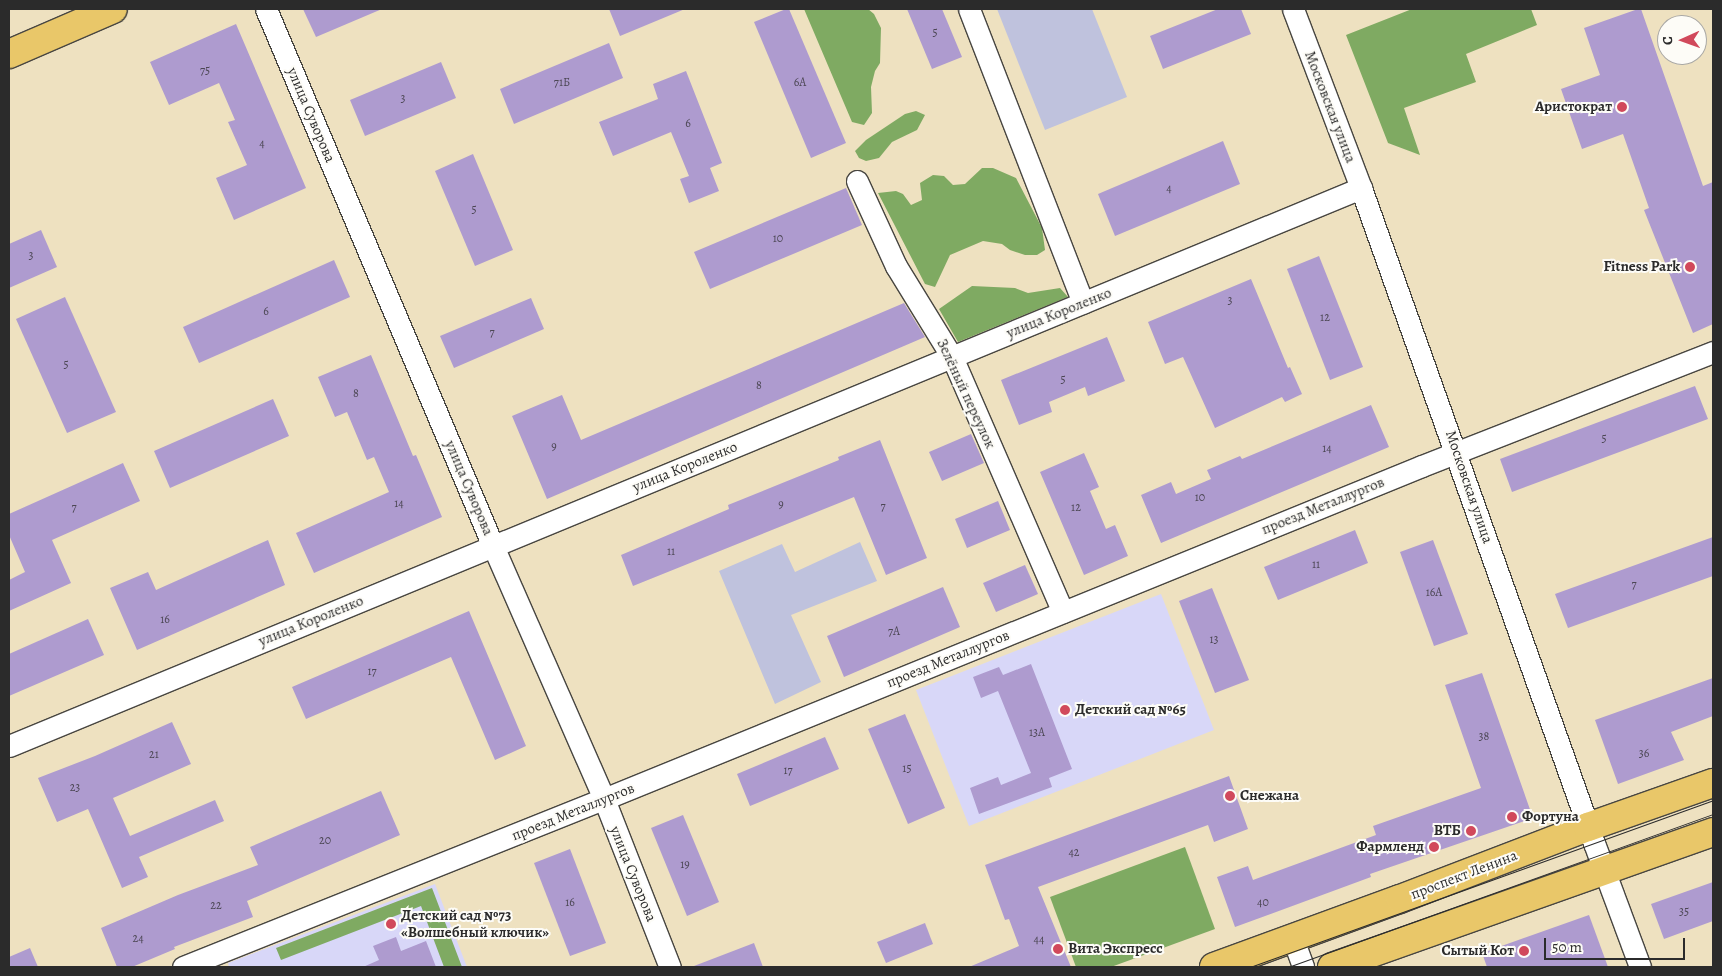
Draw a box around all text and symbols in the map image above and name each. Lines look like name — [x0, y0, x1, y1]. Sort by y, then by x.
north arrow — [1657, 15, 1707, 65]
house number: 5 — [932, 26, 938, 40]
text: С — [1658, 36, 1677, 45]
street label: Московская улица — [1300, 49, 1360, 165]
house number: 75 — [200, 64, 210, 78]
street label: улица Суворова — [283, 65, 339, 165]
house number: 71Б — [554, 76, 570, 90]
house number: 6А — [794, 76, 806, 90]
house number: 3 — [401, 92, 405, 106]
place label: Аристократ — [1535, 98, 1612, 116]
marker: Аристократ — [1616, 101, 1628, 113]
house number: 6 — [685, 117, 691, 131]
house number: 4 — [259, 137, 265, 151]
house number: 4 — [1166, 182, 1172, 196]
house number: 5 — [471, 203, 477, 217]
house number: 10 — [773, 232, 783, 246]
house number: 3 — [29, 249, 33, 263]
place label: Fitness Park — [1603, 258, 1680, 276]
marker: Fitness Park — [1684, 261, 1696, 273]
street label: улица Короленко — [1004, 284, 1114, 342]
house number: 3 — [1228, 294, 1232, 308]
house number: 6 — [263, 305, 269, 319]
house number: 12 — [1320, 311, 1330, 325]
house number: 7 — [489, 326, 495, 340]
street label: Зелёный переулок — [933, 336, 999, 452]
house number: 5 — [63, 358, 69, 372]
house number: 5 — [1060, 373, 1066, 387]
house number: 8 — [756, 379, 762, 393]
house number: 8 — [353, 387, 359, 401]
street label: Московская улица — [1441, 428, 1497, 546]
house number: 5 — [1601, 432, 1607, 446]
street label: улица Суворова — [441, 438, 497, 538]
street label: улица Короленко — [630, 438, 740, 496]
house number: 9 — [551, 440, 557, 454]
house number: 14 — [1322, 442, 1332, 456]
street label: проезд Металлургов — [1259, 473, 1387, 539]
house number: 10 — [1195, 491, 1205, 505]
house number: 14 — [394, 497, 404, 511]
house number: 9 — [778, 498, 784, 512]
house number: 7 — [880, 500, 886, 514]
house number: 7 — [71, 501, 77, 515]
house number: 12 — [1071, 501, 1081, 515]
house number: 11 — [667, 545, 675, 559]
house number: 11 — [1312, 558, 1320, 572]
house number: 7 — [1631, 578, 1637, 592]
house number: 16А — [1426, 586, 1442, 600]
street label: улица Короленко — [256, 592, 366, 650]
house number: 16 — [160, 613, 170, 627]
house number: 7А — [888, 625, 900, 639]
street label: проезд Металлургов — [884, 626, 1012, 692]
house number: 13 — [1209, 633, 1219, 647]
house number: 17 — [367, 665, 377, 679]
place label: Детский сад №65 — [1075, 701, 1186, 719]
marker: Детский сад №65 — [1059, 704, 1071, 716]
house number: 13А — [1029, 726, 1045, 740]
house number: 38 — [1479, 730, 1489, 744]
house number: 36 — [1639, 747, 1649, 761]
house number: 21 — [149, 748, 159, 762]
house number: 15 — [902, 762, 912, 776]
house number: 17 — [783, 764, 793, 778]
street label: проезд Металлургов — [509, 779, 637, 845]
house number: 23 — [70, 781, 80, 795]
place label: Снежана — [1240, 787, 1299, 805]
marker: Снежана — [1224, 790, 1236, 802]
place label: Фортуна — [1522, 808, 1579, 826]
marker: Фортуна — [1506, 811, 1518, 823]
place label: ВТБ — [1434, 822, 1461, 840]
street label: улица Суворова — [606, 824, 660, 924]
marker: ВТБ — [1465, 825, 1477, 837]
house number: 20 — [319, 834, 331, 848]
place label: Фармленд — [1356, 838, 1424, 856]
marker: Фармленд — [1428, 841, 1440, 853]
house number: 42 — [1068, 846, 1080, 860]
street label: проспект Ленина — [1408, 846, 1520, 904]
house number: 19 — [680, 858, 690, 872]
house number: 16 — [565, 896, 575, 910]
house number: 40 — [1257, 896, 1269, 910]
house number: 22 — [210, 899, 222, 913]
house number: 35 — [1679, 905, 1689, 919]
place label: Детский сад №73 «Волшебный ключик» — [401, 906, 549, 941]
marker: Детский сад №73 «Волшебный ключик» — [385, 918, 397, 930]
scale bar — [1547, 928, 1688, 960]
house number: 24 — [132, 932, 144, 946]
house number: 44 — [1034, 933, 1044, 947]
text: 50 m — [1552, 937, 1582, 957]
place label: Вита Экспресс — [1068, 940, 1163, 958]
place label: Сытый Кот — [1442, 942, 1514, 960]
marker: Вита Экспресс — [1052, 943, 1064, 955]
marker: Сытый Кот — [1518, 945, 1530, 957]

